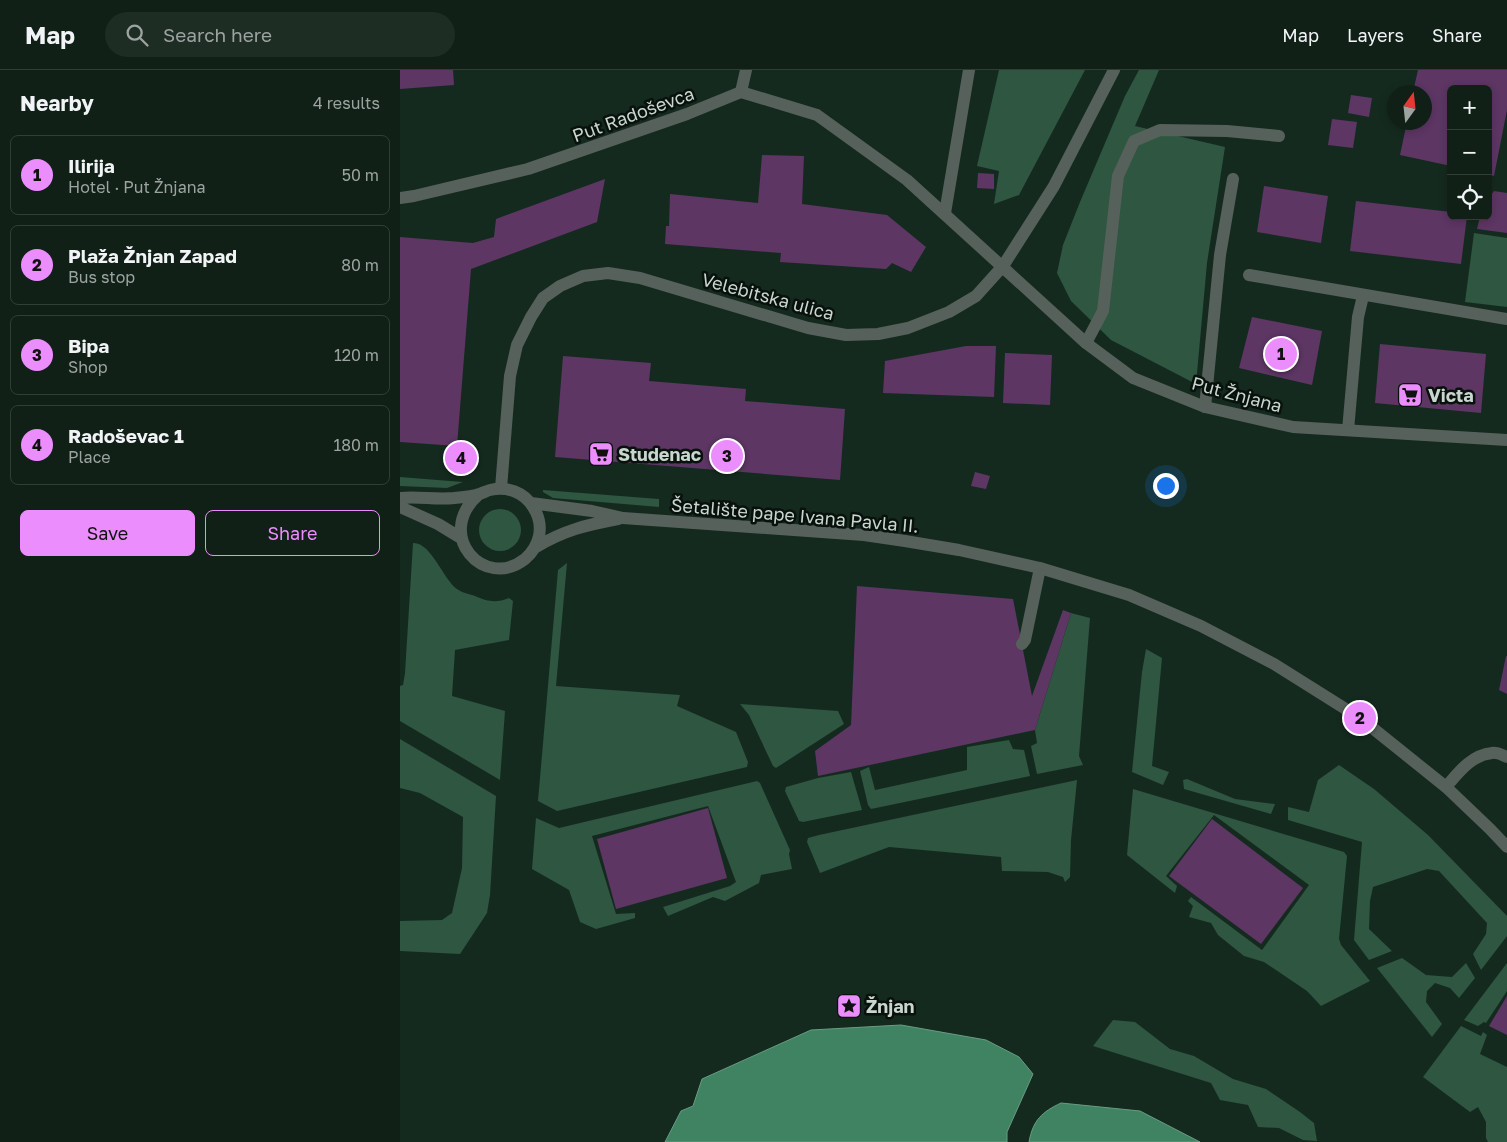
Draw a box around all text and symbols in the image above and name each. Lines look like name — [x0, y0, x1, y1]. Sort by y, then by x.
search box — [105, 12, 455, 57]
text: Map — [25, 20, 75, 49]
icon: search — [123, 21, 151, 49]
text: Search here — [163, 23, 272, 46]
text: Map — [1282, 24, 1319, 46]
text: Layers — [1347, 24, 1404, 46]
text: Share — [1432, 24, 1482, 46]
street label: Put Radoševca — [569, 82, 697, 146]
north arrow — [1387, 85, 1432, 130]
map controls — [1447, 85, 1492, 220]
button: + — [1447, 85, 1492, 130]
text: Nearby — [20, 90, 94, 116]
text: 4 results — [313, 93, 380, 113]
button: − — [1447, 130, 1492, 175]
text: Ilirija — [68, 154, 115, 177]
text: 1 — [33, 165, 41, 185]
text: 50 m — [342, 165, 379, 185]
button: locate — [1447, 175, 1492, 220]
text: Hotel · Put Žnjana — [68, 177, 206, 197]
text: Plaža Žnjan Zapad — [68, 244, 237, 267]
text: 2 — [32, 255, 42, 275]
text: 80 m — [341, 255, 379, 275]
text: Bus stop — [68, 267, 135, 287]
street label: Velebitska ulica — [699, 268, 837, 324]
text: Bipa — [68, 334, 109, 357]
pin: 1 — [1265, 335, 1297, 373]
text: 3 — [32, 345, 42, 365]
text: 120 m — [334, 345, 379, 365]
text: Shop — [68, 357, 108, 377]
street label: Put Žnjana — [1189, 371, 1285, 417]
supermarket icon: Victa — [1397, 382, 1423, 408]
place label: Victa — [1428, 384, 1474, 406]
text: Radoševac 1 — [68, 424, 184, 447]
text: 4 — [32, 435, 42, 455]
text: 180 m — [333, 435, 379, 455]
pin: 3 — [711, 437, 743, 475]
pin: 4 — [445, 439, 477, 477]
supermarket icon: Studenac — [588, 441, 614, 467]
place label: Studenac — [618, 443, 701, 465]
text: Place — [68, 447, 111, 467]
your location — [1153, 473, 1179, 499]
street label: Šetalište pape Ivana Pavla II. — [670, 493, 920, 537]
button: Save — [20, 510, 195, 556]
button: Share — [205, 510, 380, 556]
pin: 2 — [1344, 699, 1376, 737]
place icon: Žnjan — [836, 993, 862, 1019]
place label: Žnjan — [866, 995, 915, 1017]

